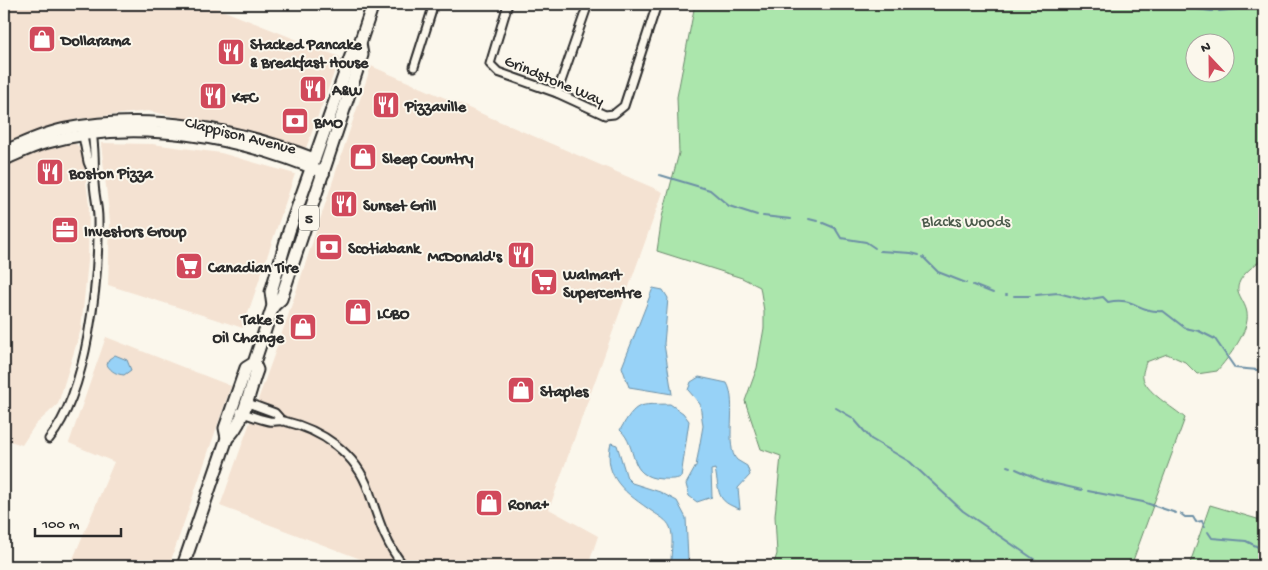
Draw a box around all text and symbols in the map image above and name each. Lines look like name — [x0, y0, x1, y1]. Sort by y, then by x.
shop icon: Dollarama — [27, 24, 57, 54]
north arrow — [1186, 32, 1236, 82]
place label: Dollarama — [59, 33, 132, 52]
restaurant icon: Stacked Pancake & Breakfast House — [216, 37, 246, 67]
place label: Stacked Pancake & Breakfast House — [250, 37, 369, 74]
text: N — [1199, 39, 1213, 58]
street label: Grindstone Way — [501, 53, 607, 112]
restaurant icon: A&W — [298, 74, 328, 104]
restaurant icon: KFC — [198, 81, 228, 111]
place label: A&W — [331, 83, 363, 102]
place label: KFC — [231, 90, 259, 109]
restaurant icon: Pizzaville — [371, 90, 401, 120]
place label: Pizzaville — [404, 99, 467, 118]
bank icon: BMO — [280, 106, 310, 136]
street label: Clappison Avenue — [183, 114, 298, 161]
place label: BMO — [313, 115, 343, 134]
shop icon: Sleep Country — [348, 142, 378, 172]
place label: Sleep Country — [382, 151, 473, 170]
restaurant icon: Boston Pizza — [35, 157, 65, 187]
place label: Boston Pizza — [68, 166, 154, 185]
restaurant icon: Sunset Grill — [329, 189, 359, 219]
place label: Sunset Grill — [363, 198, 437, 217]
road number: 5 — [299, 206, 319, 230]
park label: Blacks Woods — [921, 214, 1011, 233]
office icon: Investors Group — [50, 215, 80, 245]
place label: Investors Group — [84, 224, 186, 243]
bank icon: Scotiabank — [314, 232, 344, 262]
restaurant icon: McDonald's — [506, 240, 536, 270]
place label: Scotiabank — [348, 241, 422, 260]
place label: McDonald's — [427, 249, 503, 268]
supermarket icon: Canadian Tire — [174, 251, 204, 281]
place label: Canadian Tire — [207, 260, 299, 279]
supermarket icon: Walmart Supercentre — [529, 267, 559, 297]
place label: Walmart Supercentre — [562, 267, 642, 304]
shop icon: LCBO — [343, 297, 373, 327]
place label: LCBO — [377, 306, 410, 325]
place label: Take 5 Oil Change — [212, 312, 285, 349]
shop icon: Take 5 Oil Change — [288, 312, 318, 342]
shop icon: Staples — [506, 375, 536, 405]
place label: Staples — [540, 384, 589, 403]
shop icon: Rona+ — [474, 488, 504, 518]
place label: Rona+ — [507, 497, 549, 516]
scale bar — [35, 505, 121, 537]
text: 100 m — [41, 516, 80, 534]

